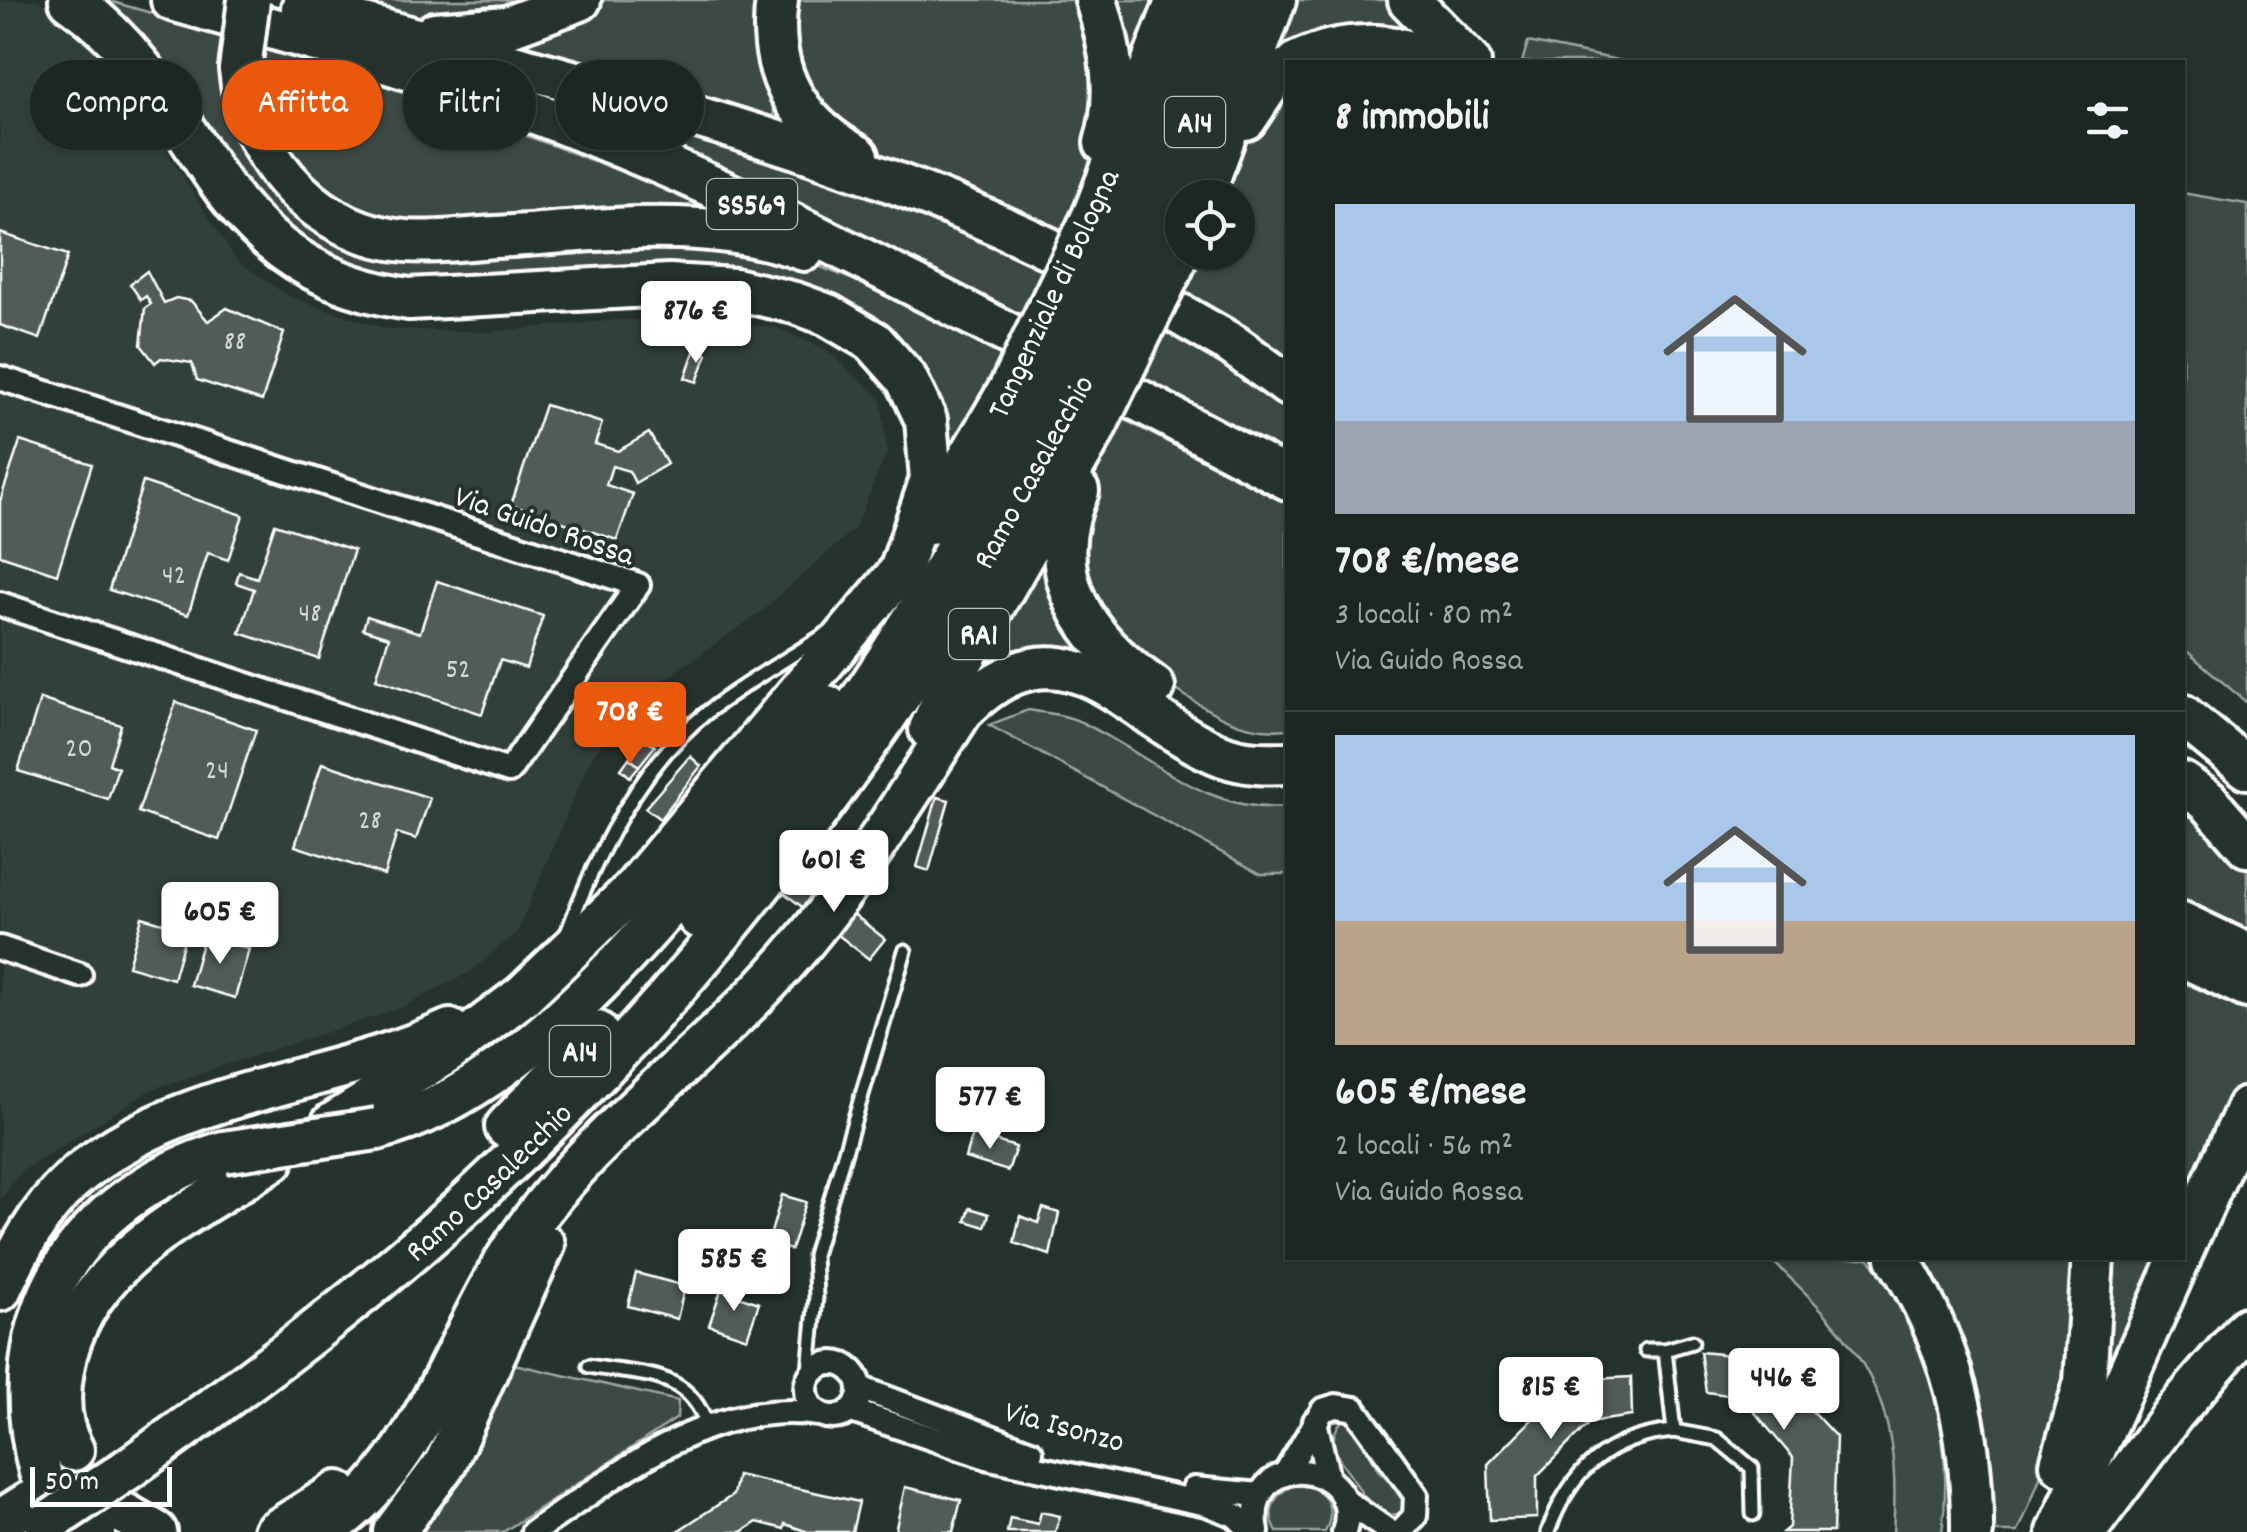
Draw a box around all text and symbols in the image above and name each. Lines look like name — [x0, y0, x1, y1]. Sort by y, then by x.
chip: Compra — [30, 60, 202, 150]
chip: Affitta — [222, 60, 383, 150]
chip: Filtri — [403, 60, 536, 150]
chip: Nuovo — [556, 60, 704, 150]
text: 8 immobili — [1335, 90, 1489, 150]
icon: filters — [2080, 93, 2135, 148]
road number: A14 — [1165, 97, 1225, 147]
street label: Tangenziale di Bologna — [978, 162, 1135, 428]
road number: SS569 — [707, 179, 797, 229]
map controls — [1165, 180, 1255, 270]
button: locate — [1165, 180, 1255, 270]
icon: home — [1645, 269, 1825, 449]
pin: 876 € — [626, 281, 766, 366]
text: 876 € — [663, 290, 729, 336]
house number: 88 — [224, 324, 246, 364]
street label: Ramo Casalecchio — [964, 368, 1109, 579]
street label: Via Guido Rossa — [447, 476, 641, 581]
text: 708 €/mese — [1335, 534, 1519, 594]
house number: 42 — [162, 558, 186, 598]
text: 3 locali · 80 m² — [1335, 594, 1513, 640]
house number: 48 — [299, 596, 321, 636]
road number: RA1 — [949, 609, 1009, 659]
text: Via Guido Rossa — [1335, 640, 1523, 686]
house number: 52 — [445, 652, 471, 692]
pin: 708 € — [560, 682, 700, 767]
text: 708 € — [596, 691, 664, 737]
house number: 20 — [65, 731, 93, 771]
house number: 24 — [205, 753, 229, 793]
icon: home — [1645, 800, 1825, 980]
house number: 28 — [358, 803, 382, 843]
pin: 601 € — [764, 830, 904, 915]
text: 601 € — [801, 839, 867, 885]
pin: 605 € — [150, 882, 290, 967]
text: 605 € — [183, 891, 257, 937]
road number: A14 — [550, 1026, 610, 1076]
text: 605 €/mese — [1335, 1065, 1526, 1125]
pin: 577 € — [920, 1067, 1060, 1152]
text: 577 € — [958, 1076, 1022, 1122]
street label: Ramo Casalecchio — [397, 1094, 586, 1276]
text: 2 locali · 56 m² — [1335, 1125, 1513, 1171]
text: Via Guido Rossa — [1335, 1171, 1523, 1217]
pin: 585 € — [664, 1229, 804, 1314]
text: 585 € — [700, 1238, 768, 1284]
pin: 446 € — [1714, 1348, 1854, 1433]
pin: 815 € — [1481, 1357, 1621, 1442]
text: 446 € — [1750, 1357, 1818, 1403]
text: 815 € — [1521, 1366, 1581, 1412]
street label: Via Isonzo — [999, 1392, 1129, 1468]
scale bar — [30, 1462, 172, 1506]
text: 50 m — [45, 1464, 99, 1504]

